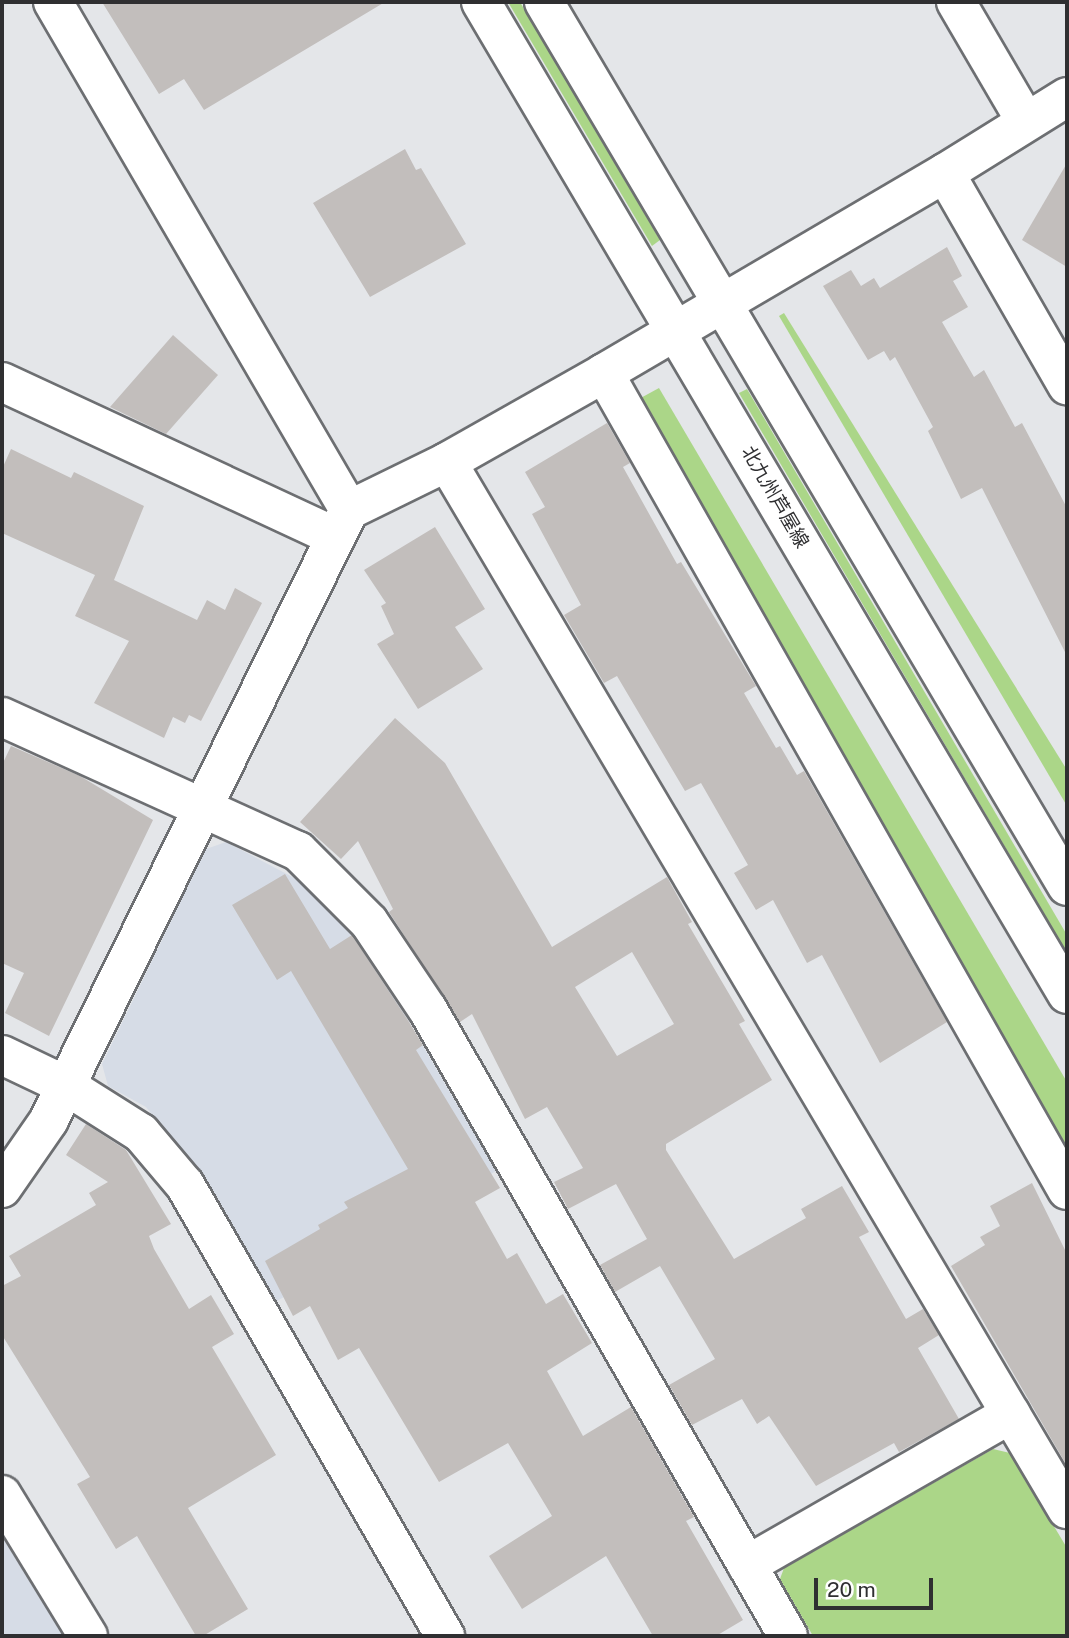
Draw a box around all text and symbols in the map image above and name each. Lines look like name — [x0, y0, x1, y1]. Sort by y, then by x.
street label: 北九州芦屋線 — [737, 442, 813, 552]
scale bar — [817, 1564, 936, 1608]
text: 20 m — [827, 1577, 876, 1602]

